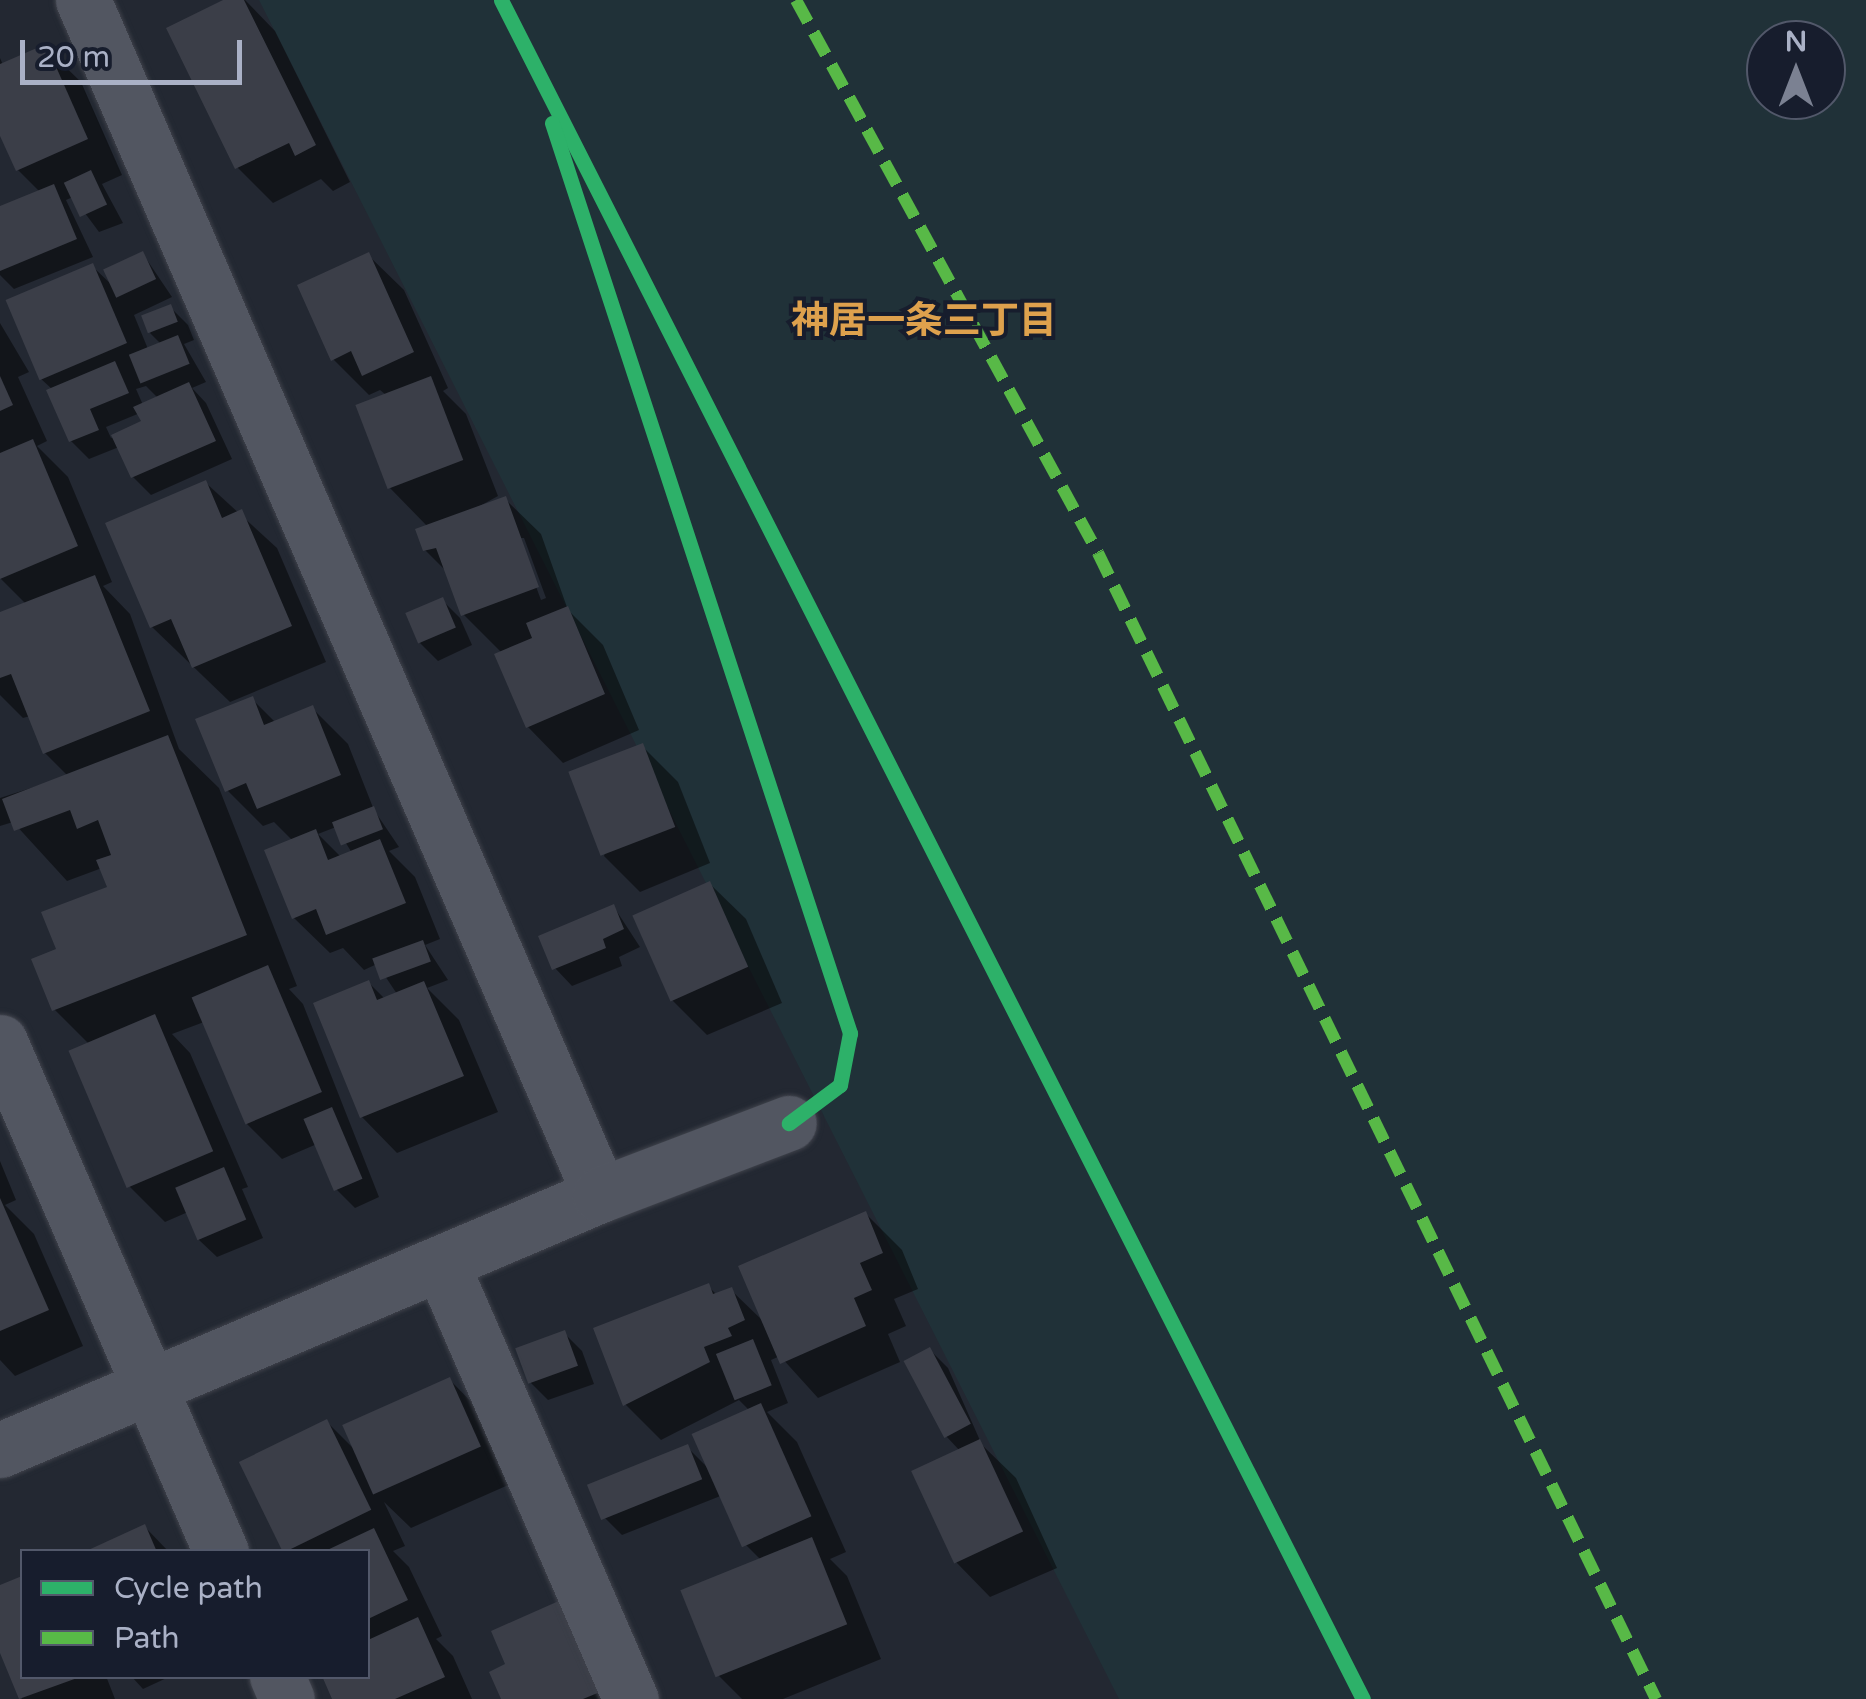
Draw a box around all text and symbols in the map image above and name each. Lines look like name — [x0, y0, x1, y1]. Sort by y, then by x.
scale bar — [25, 20, 248, 82]
north arrow — [1746, 20, 1846, 120]
text: N — [1785, 25, 1807, 59]
text: 20 m — [37, 39, 110, 76]
district label: 神居一条三丁目 — [791, 299, 1057, 345]
legend — [20, 1549, 370, 1679]
text: Cycle path — [114, 1570, 263, 1607]
text: Path — [114, 1620, 180, 1657]

